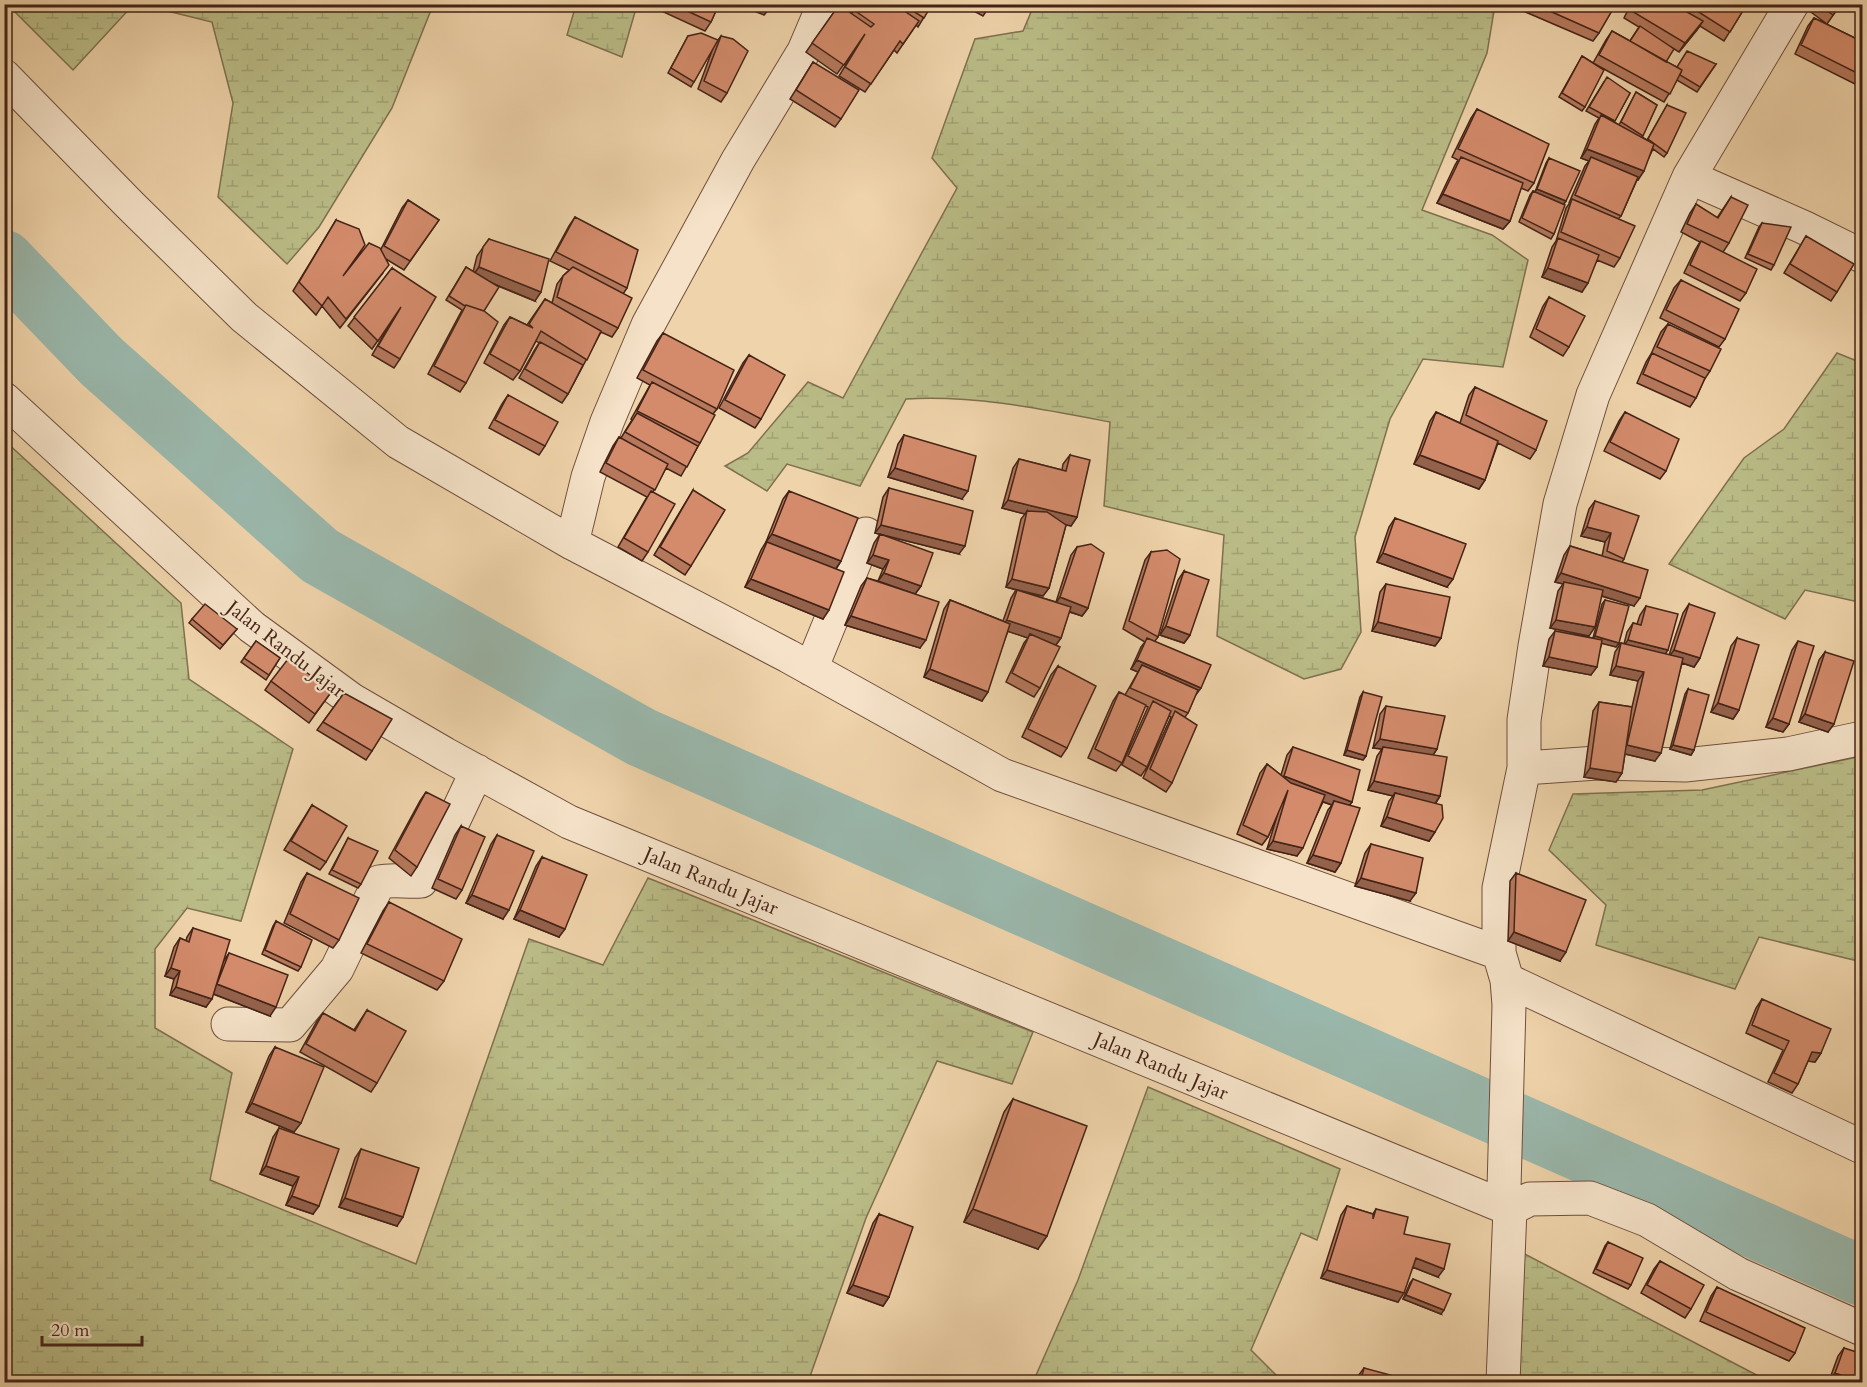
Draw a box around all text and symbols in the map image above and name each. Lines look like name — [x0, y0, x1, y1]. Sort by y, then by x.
street label: Jalan Randu Jajar — [219, 592, 351, 704]
street label: Jalan Randu Jajar — [637, 839, 783, 922]
street label: Jalan Randu Jajar — [1087, 1024, 1233, 1107]
scale bar — [42, 1309, 142, 1347]
text: 20 m — [51, 1318, 90, 1343]

